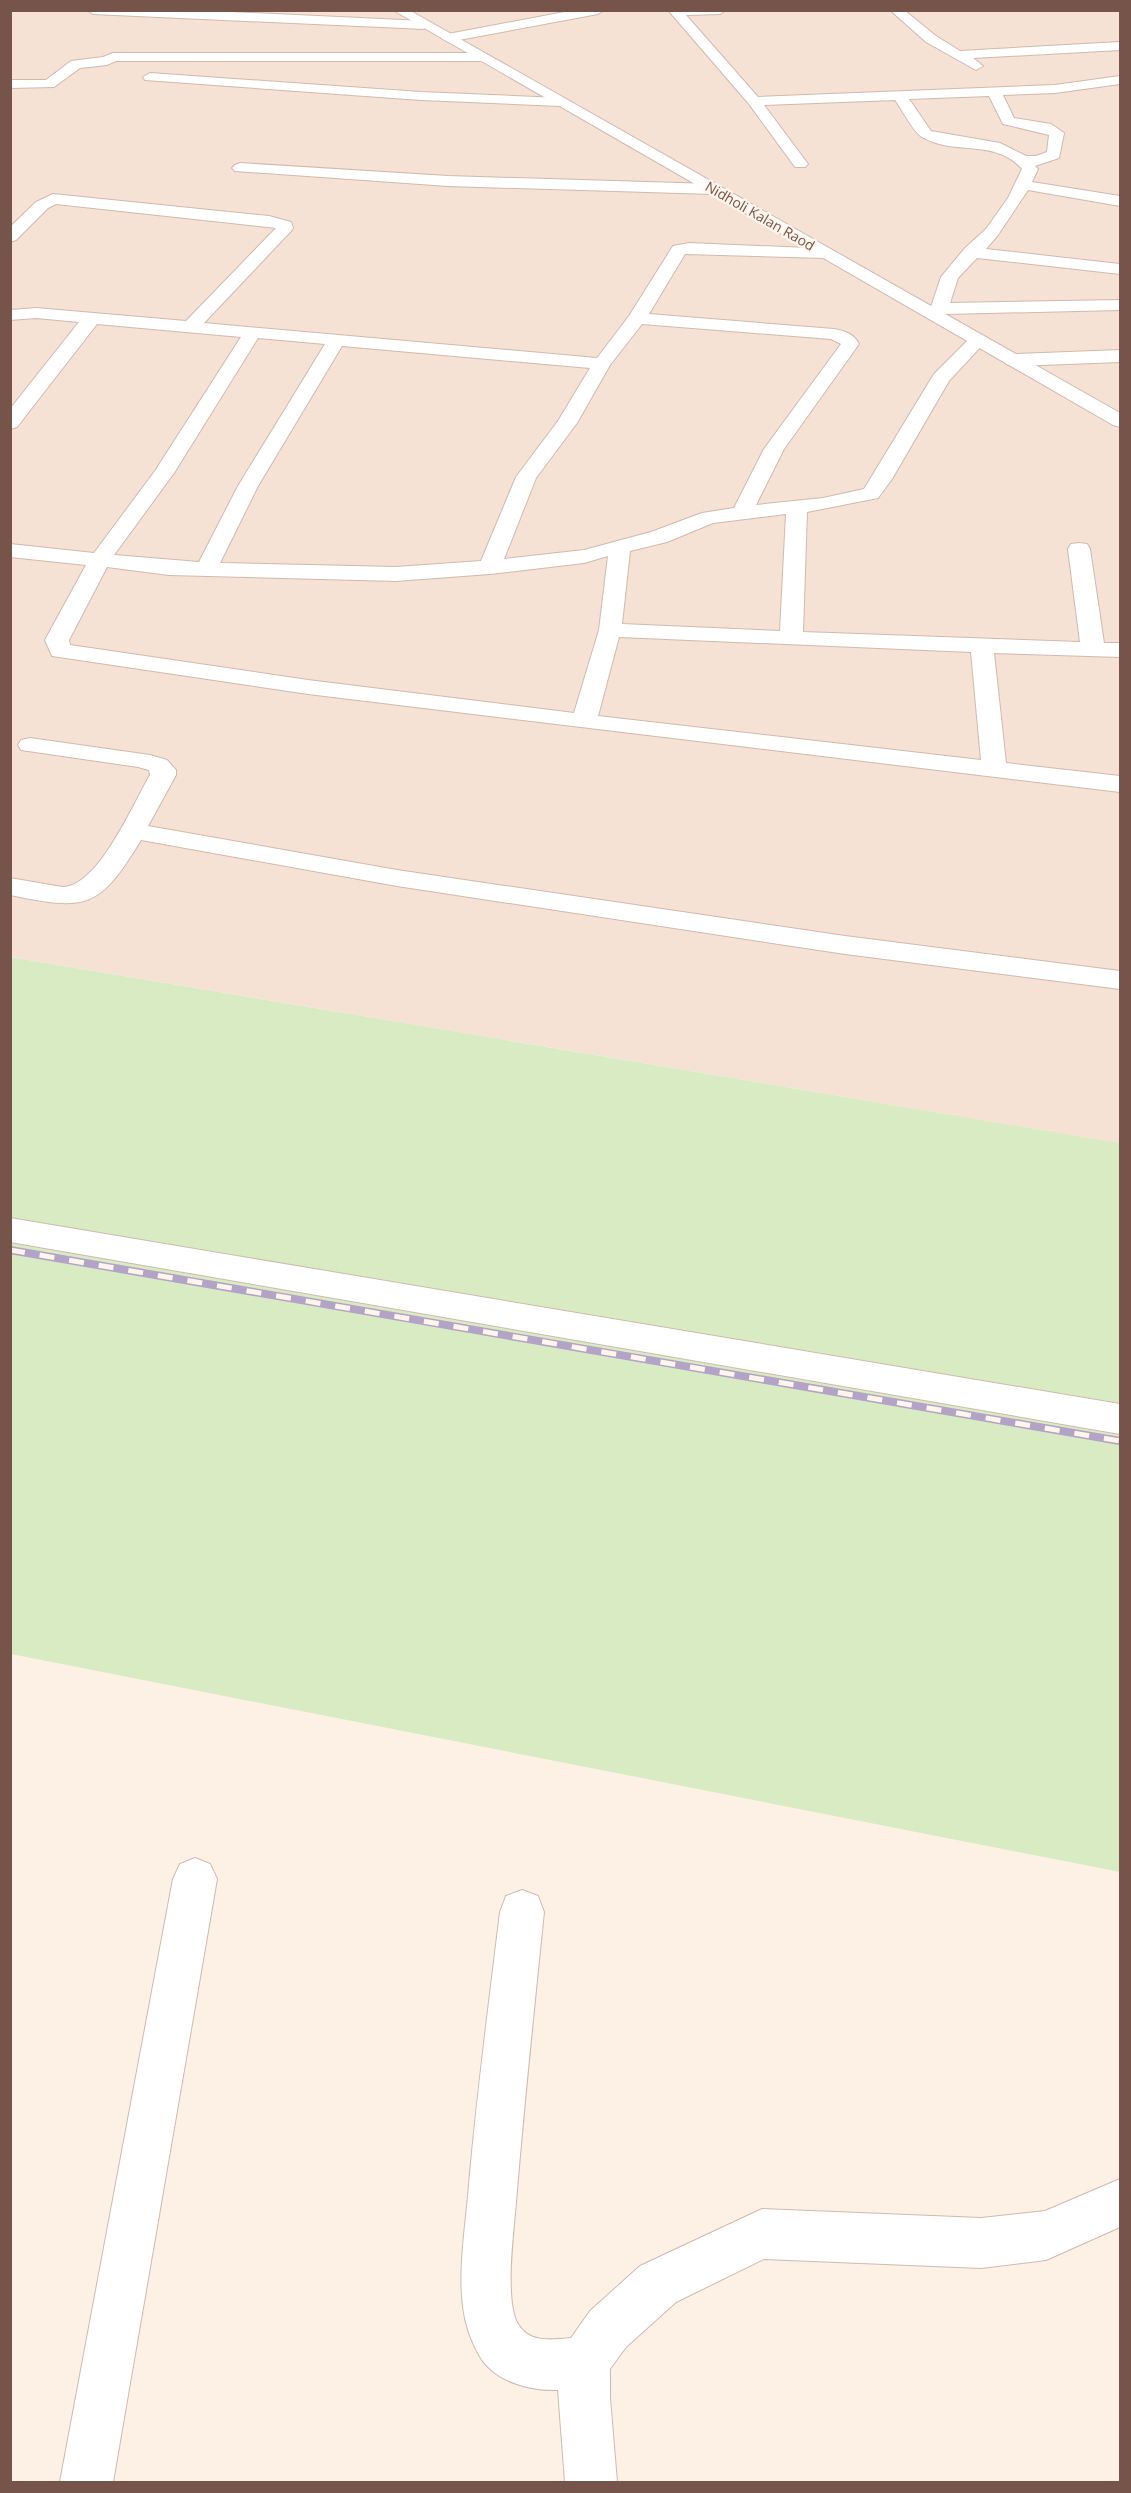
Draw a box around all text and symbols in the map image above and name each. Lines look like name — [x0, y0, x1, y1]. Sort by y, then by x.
street label: Nidholi Kalan Raod — [702, 176, 819, 255]

